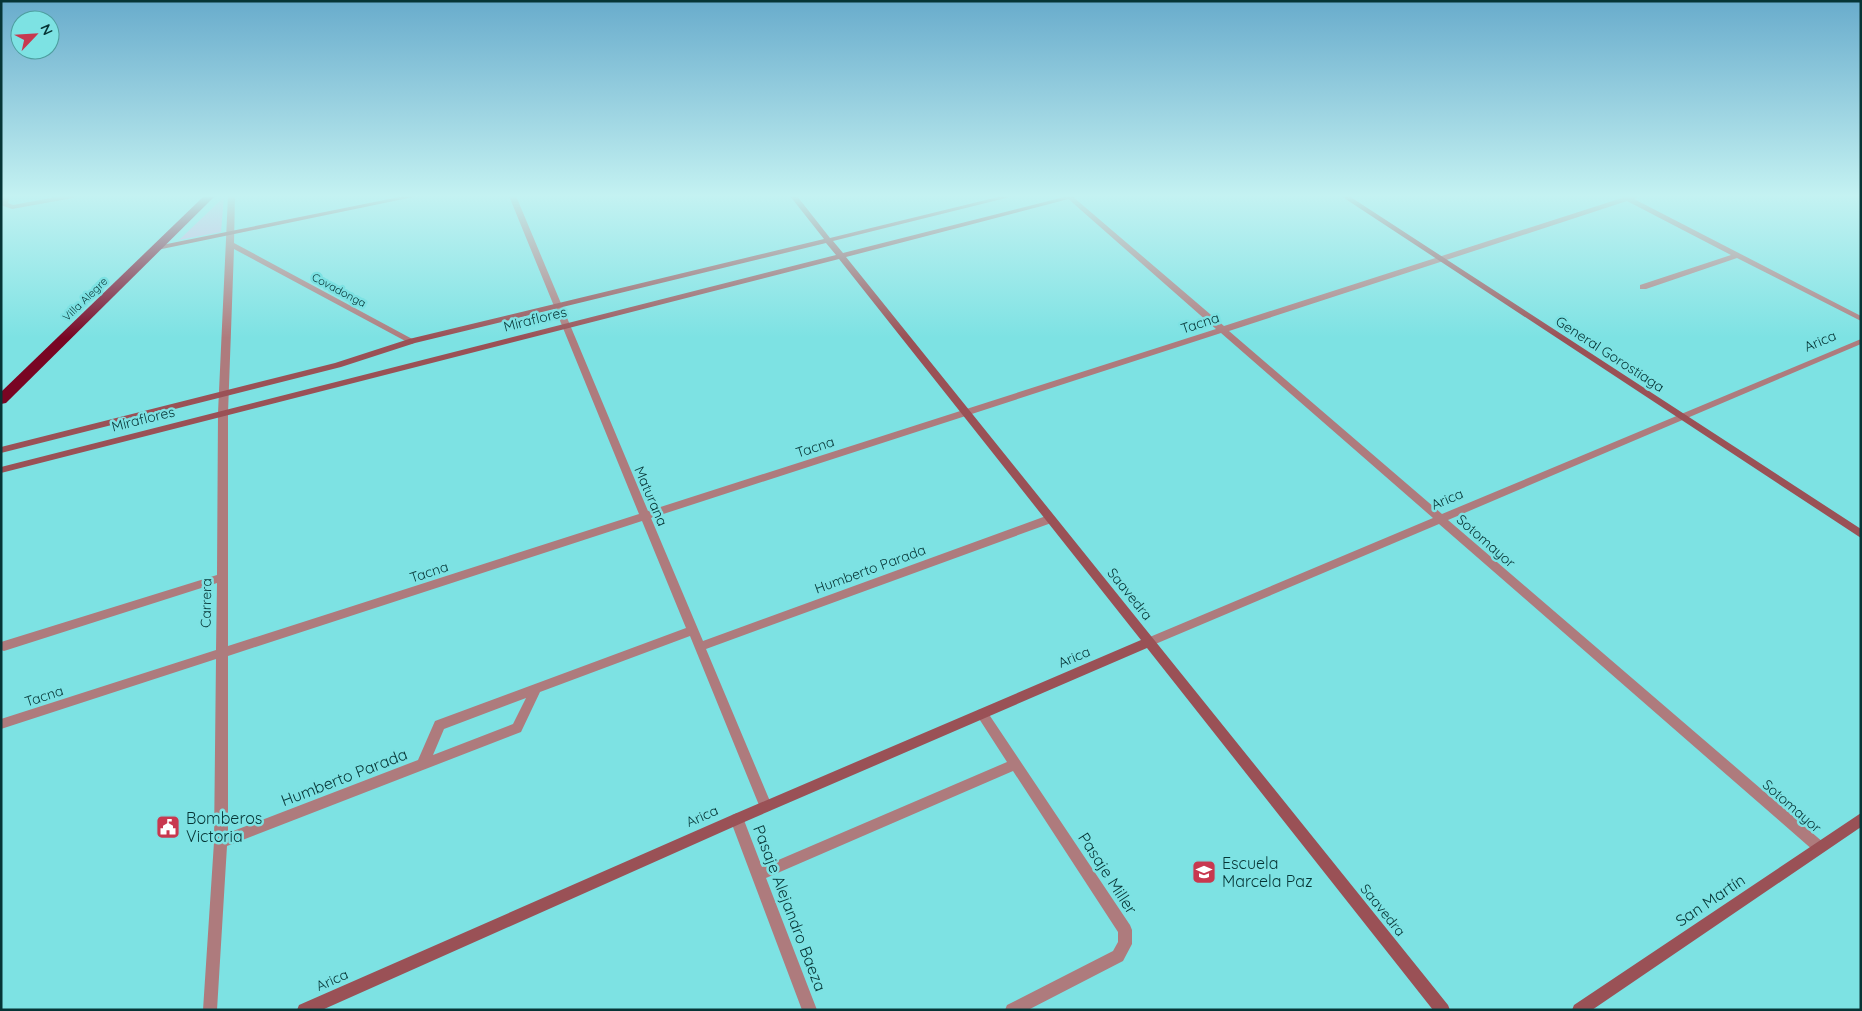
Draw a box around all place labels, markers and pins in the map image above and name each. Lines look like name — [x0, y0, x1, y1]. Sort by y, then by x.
place label: Bomberos Victoria — [186, 808, 262, 846]
public building icon: Bomberos Victoria — [155, 814, 181, 840]
place label: Escuela Marcela Paz — [1222, 853, 1313, 891]
school or university icon: Escuela Marcela Paz — [1191, 859, 1217, 885]

